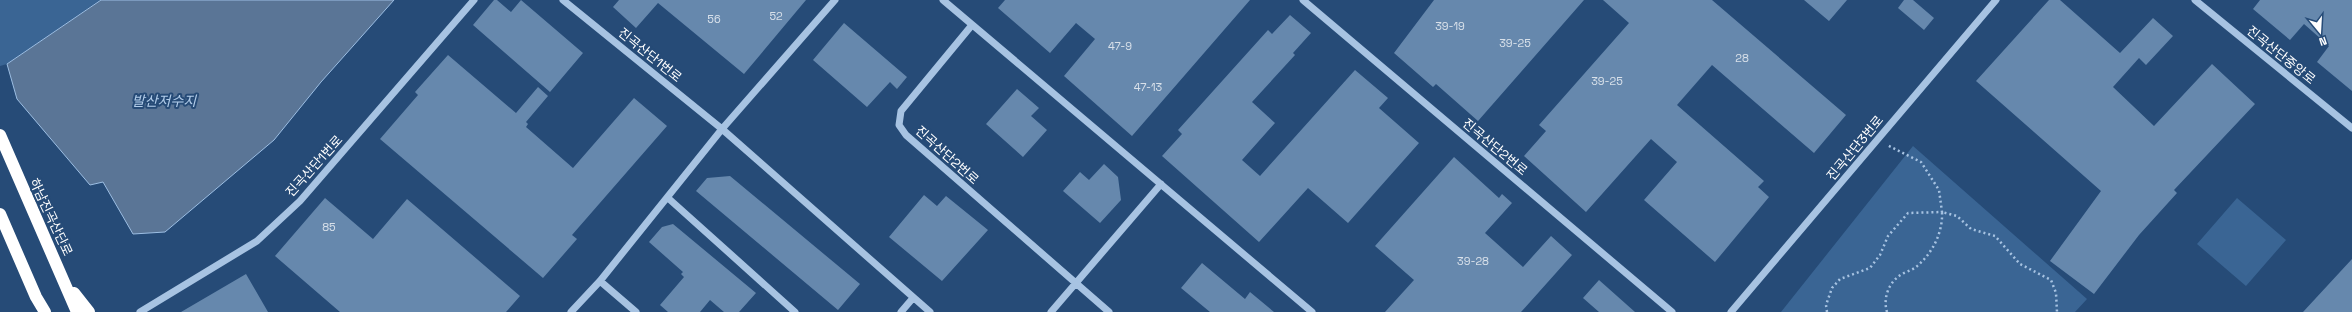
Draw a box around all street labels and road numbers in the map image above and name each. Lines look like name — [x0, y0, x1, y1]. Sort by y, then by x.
street label: 진곡산단중앙로 — [2243, 22, 2319, 88]
street label: 진곡산단1번로 — [615, 24, 685, 86]
street label: 진곡산단3번로 — [1823, 112, 1887, 184]
street label: 진곡산단2번로 — [1459, 115, 1531, 179]
street label: 진곡산단2번로 — [912, 122, 982, 188]
street label: 진곡산단1번로 — [282, 132, 346, 200]
street label: 하남진곡산단로 — [26, 175, 76, 259]

